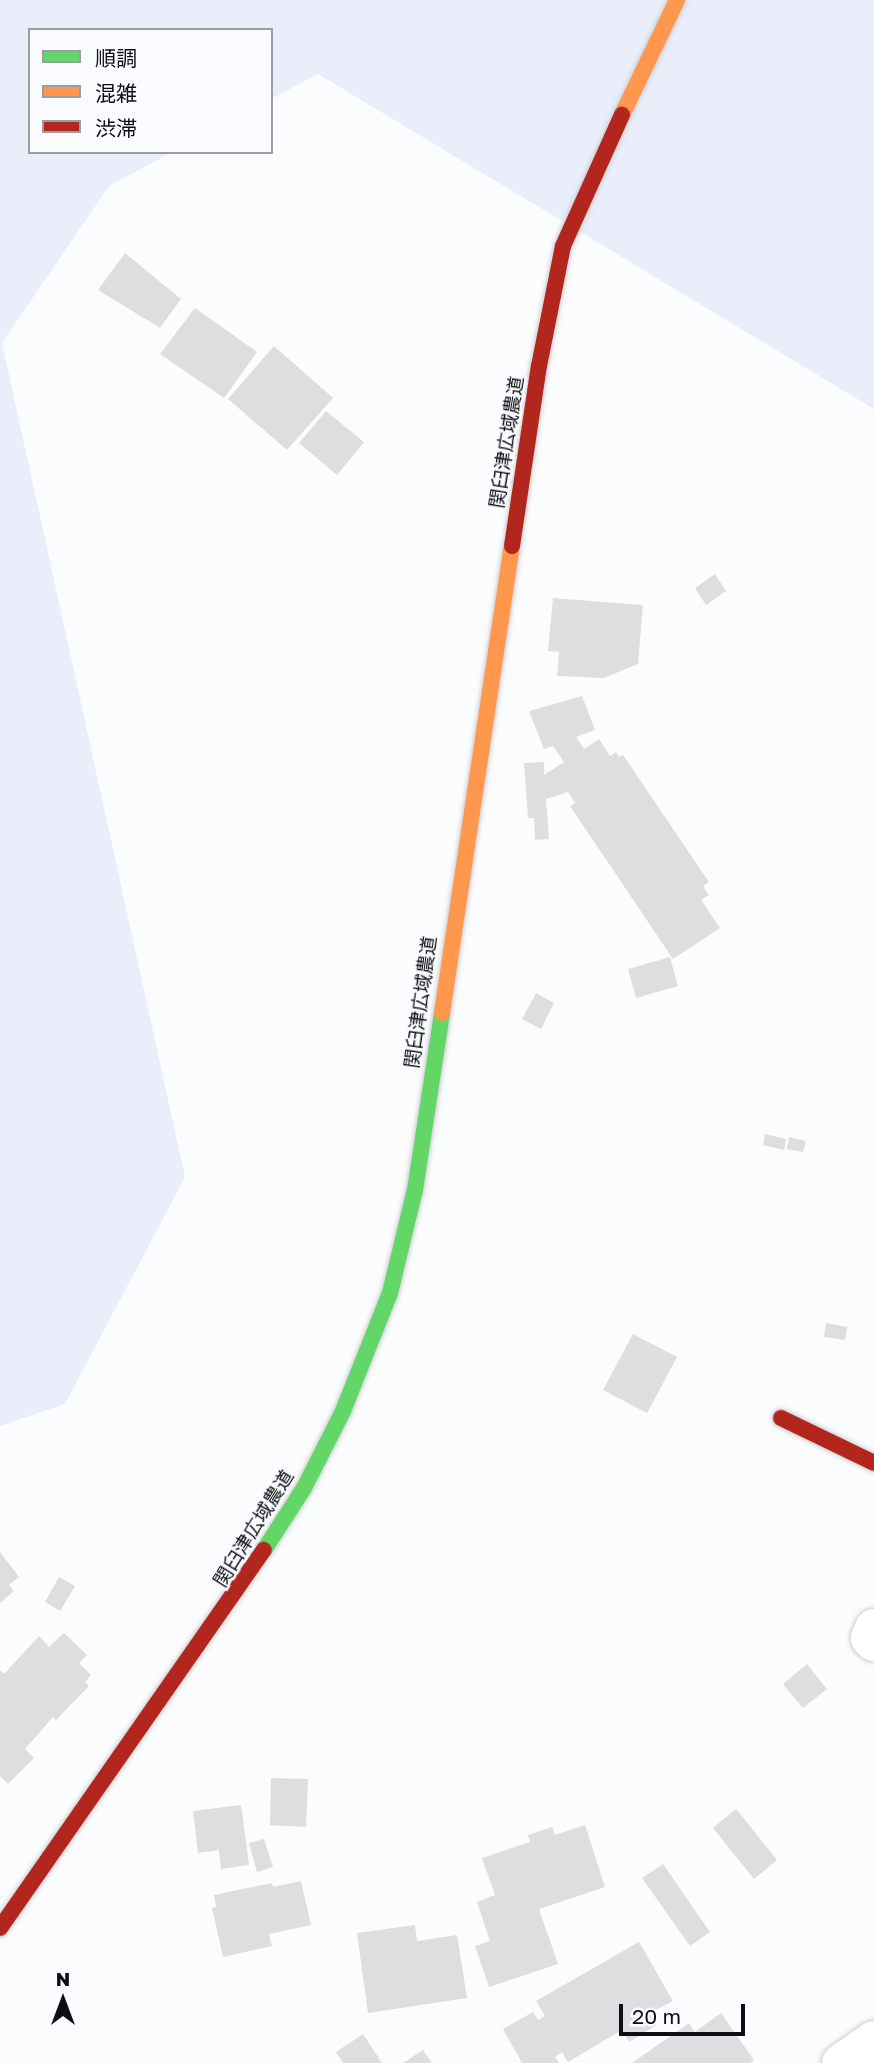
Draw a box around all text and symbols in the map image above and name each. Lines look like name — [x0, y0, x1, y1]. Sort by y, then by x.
legend — [28, 28, 273, 154]
text: 順調 — [95, 45, 137, 71]
text: 混雑 — [95, 80, 137, 106]
text: 渋滞 — [95, 115, 137, 141]
street label: 関臼津広域農道 — [484, 375, 528, 509]
street label: 関臼津広域農道 — [399, 935, 441, 1069]
street label: 関臼津広域農道 — [208, 1466, 298, 1590]
north arrow — [28, 1965, 98, 2035]
text: N — [56, 1967, 70, 1990]
scale bar — [622, 1990, 748, 2034]
text: 20 m — [632, 2003, 681, 2029]

